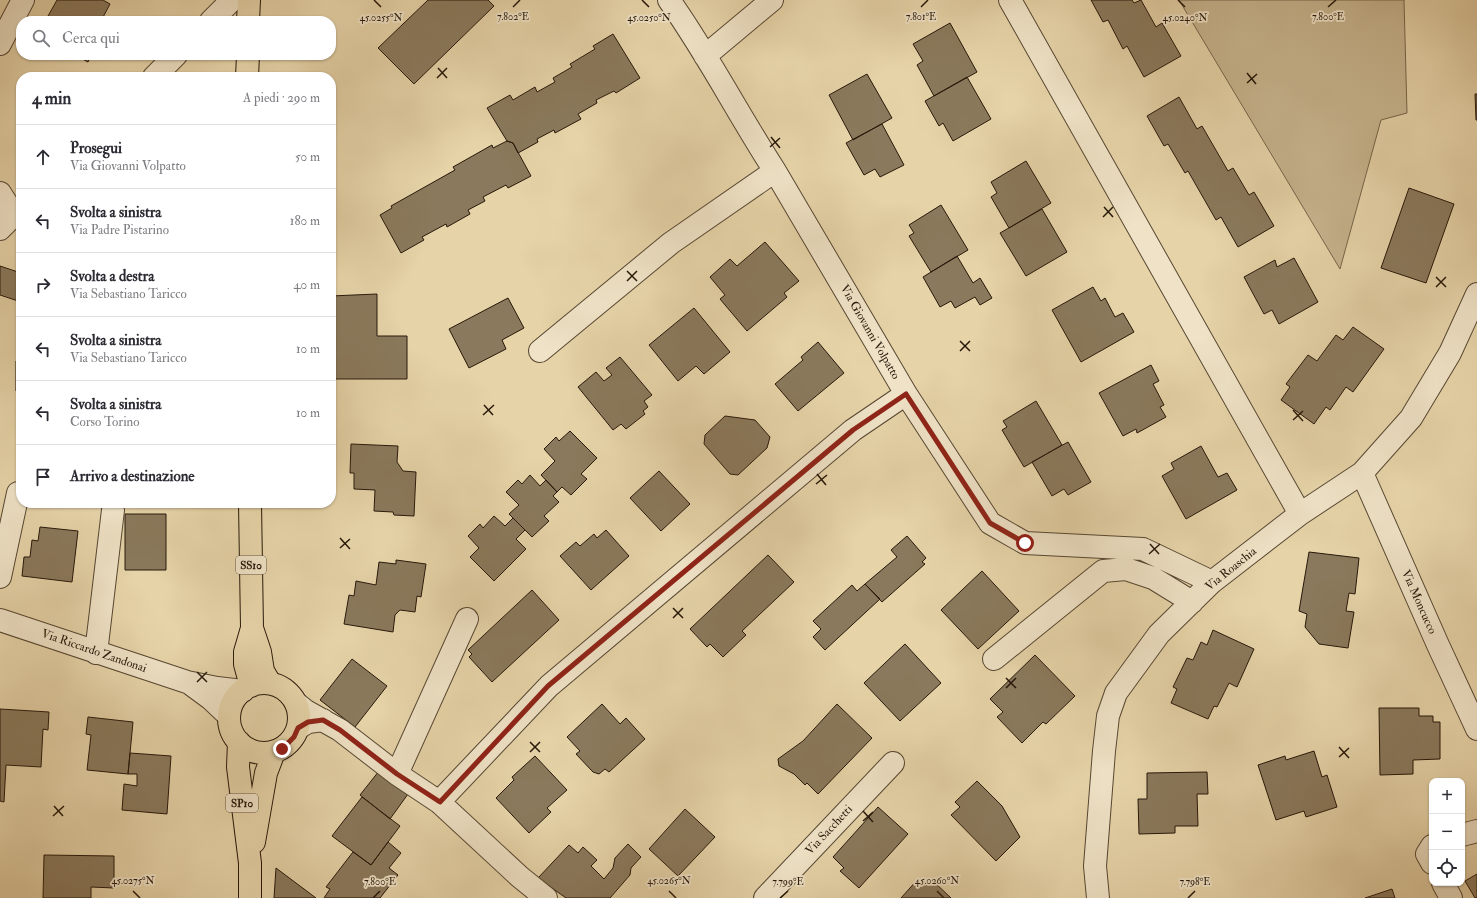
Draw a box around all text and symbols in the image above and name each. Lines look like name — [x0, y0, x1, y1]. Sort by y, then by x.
text: 7.802°E — [497, 11, 529, 23]
text: 7.801°E — [906, 11, 936, 23]
text: 7.800°E — [1312, 11, 1344, 23]
text: 45.0255°N — [360, 12, 403, 24]
text: 45.0250°N — [627, 12, 671, 24]
text: 45.0240°N — [1163, 12, 1207, 24]
search box — [16, 16, 336, 60]
icon: search — [30, 27, 52, 49]
text: Cerca qui — [62, 29, 120, 48]
text: 4 min — [32, 88, 71, 109]
text: A piedi · 290 m — [243, 90, 320, 106]
text: Prosegui — [70, 139, 122, 158]
icon: ahead — [32, 146, 54, 168]
text: 50 m — [295, 149, 320, 165]
text: Via Giovanni Volpatto — [70, 158, 186, 174]
text: Svolta a sinistra — [70, 203, 162, 222]
icon: left — [32, 210, 54, 232]
text: 180 m — [290, 213, 320, 229]
text: Via Padre Pistarino — [70, 222, 169, 238]
text: Svolta a destra — [70, 267, 154, 286]
icon: right — [32, 274, 54, 296]
text: 40 m — [294, 277, 320, 293]
street label: Via Giovanni Volpatto — [837, 282, 903, 382]
text: Via Sebastiano Taricco — [70, 286, 187, 302]
text: Svolta a sinistra — [70, 331, 162, 350]
icon: left — [32, 338, 54, 360]
text: 10 m — [296, 341, 320, 357]
text: Via Sebastiano Taricco — [70, 350, 187, 366]
text: Svolta a sinistra — [70, 395, 162, 414]
icon: left — [32, 402, 54, 424]
text: 10 m — [296, 405, 320, 421]
text: Corso Torino — [70, 414, 140, 430]
icon: arrive — [32, 466, 54, 488]
text: Arrivo a destinazione — [70, 467, 195, 486]
route start — [1016, 534, 1034, 552]
street label: Via Roaschia — [1202, 543, 1260, 594]
road number: SS10 — [236, 556, 266, 574]
street label: Via Moncucco — [1398, 568, 1440, 637]
street label: Via Riccardo Zandonai — [40, 626, 148, 676]
route end — [273, 740, 291, 758]
map controls — [1429, 778, 1465, 886]
button: + — [1429, 778, 1465, 814]
road number: SP10 — [226, 794, 258, 812]
street label: Via Sacchetti — [802, 802, 856, 858]
button: − — [1429, 814, 1465, 850]
button: locate — [1429, 850, 1465, 886]
text: 45.0275°N — [111, 875, 155, 887]
text: 45.0265°N — [647, 875, 691, 887]
text: 45.0260°N — [915, 875, 959, 887]
text: 7.800°E — [364, 876, 396, 888]
text: 7.799°E — [772, 876, 804, 888]
text: 7.798°E — [1179, 876, 1211, 888]

